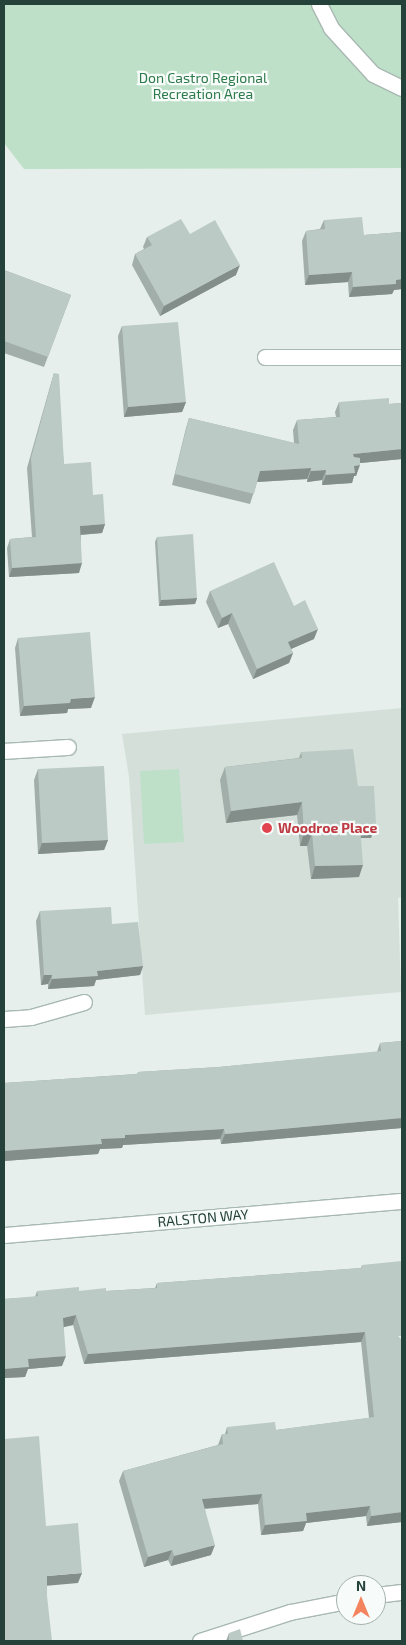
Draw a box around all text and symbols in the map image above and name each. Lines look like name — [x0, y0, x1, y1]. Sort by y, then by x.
park label: Don Castro Regional Recreation Area — [139, 70, 267, 102]
place label: Woodroe Place — [278, 820, 378, 836]
marker: Woodroe Place — [260, 821, 274, 835]
street label: RALSTON WAY — [157, 1206, 249, 1230]
north arrow — [336, 1575, 386, 1625]
text: N — [356, 1577, 366, 1594]

